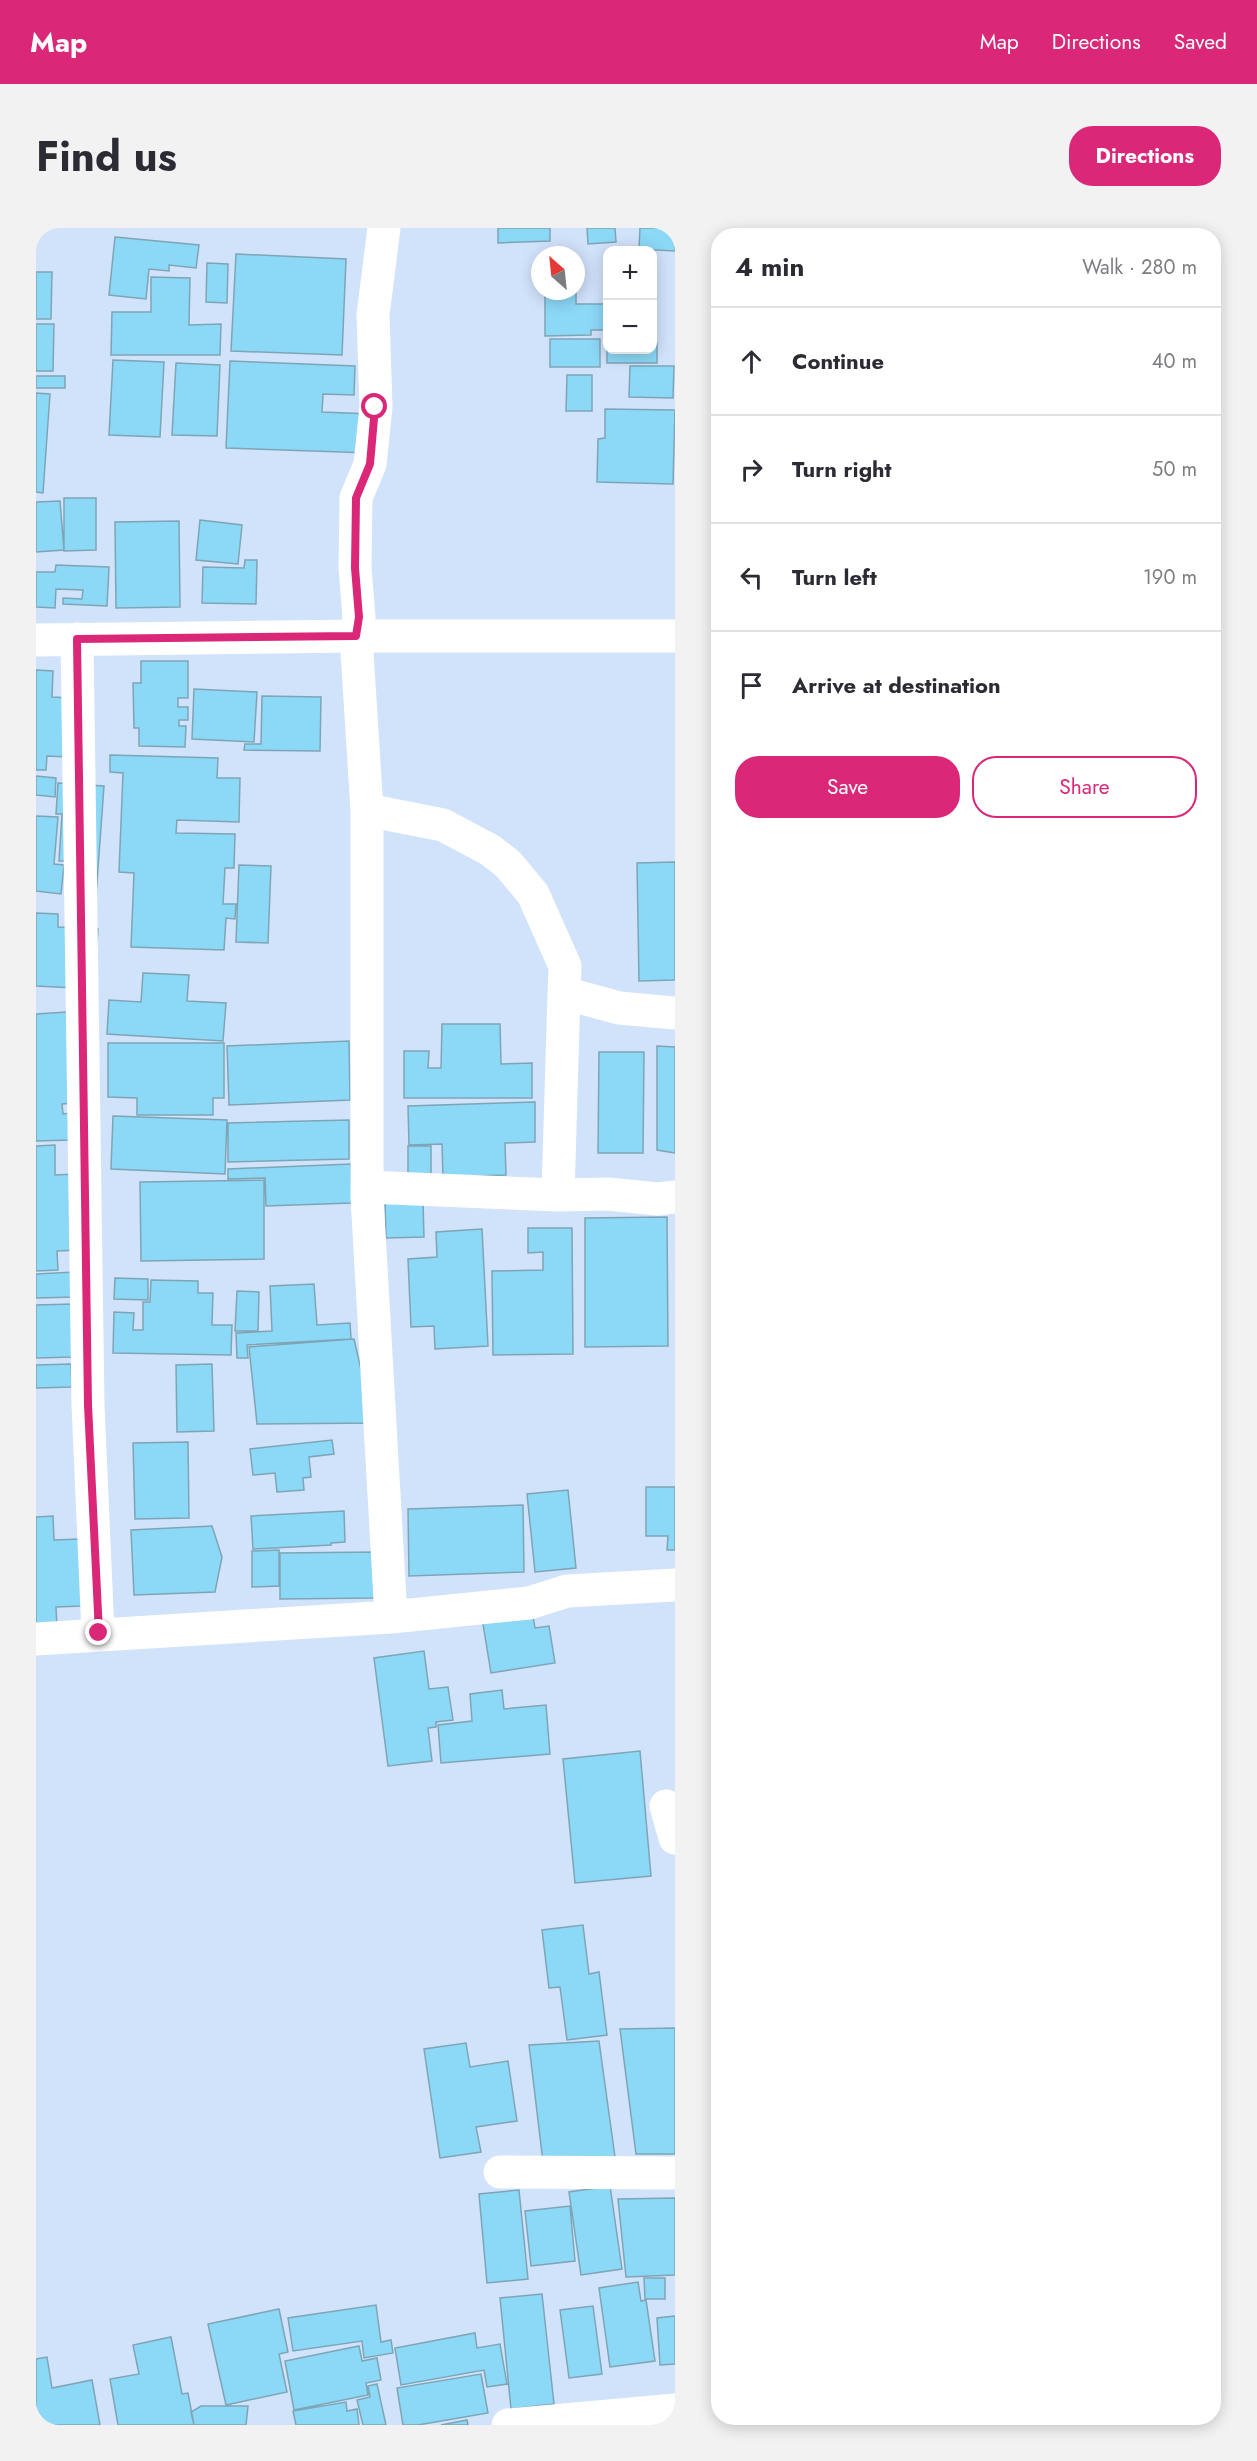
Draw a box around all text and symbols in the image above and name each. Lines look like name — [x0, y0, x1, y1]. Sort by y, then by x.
text: Map — [30, 22, 87, 63]
text: Map — [980, 27, 1019, 57]
text: Directions — [1052, 27, 1141, 57]
text: Saved — [1174, 27, 1227, 57]
text: Find us — [36, 126, 177, 187]
button: Directions — [1069, 126, 1221, 186]
north arrow — [531, 246, 585, 300]
map controls — [603, 246, 657, 354]
button: + — [603, 246, 657, 300]
text: 4 min — [735, 248, 804, 286]
text: Walk · 280 m — [1082, 253, 1197, 282]
button: − — [603, 300, 657, 354]
icon: ahead — [735, 345, 768, 378]
text: Continue — [792, 345, 884, 377]
text: 40 m — [1152, 347, 1197, 376]
route start — [361, 393, 387, 419]
icon: right — [735, 453, 768, 486]
text: Turn right — [792, 453, 892, 485]
text: 50 m — [1152, 455, 1197, 484]
icon: left — [735, 561, 768, 594]
text: Turn left — [792, 561, 877, 593]
text: 190 m — [1143, 563, 1197, 592]
icon: arrive — [735, 669, 768, 702]
text: Arrive at destination — [792, 669, 1001, 701]
button: Save — [735, 756, 960, 818]
button: Share — [972, 756, 1197, 818]
route end — [85, 1619, 111, 1645]

